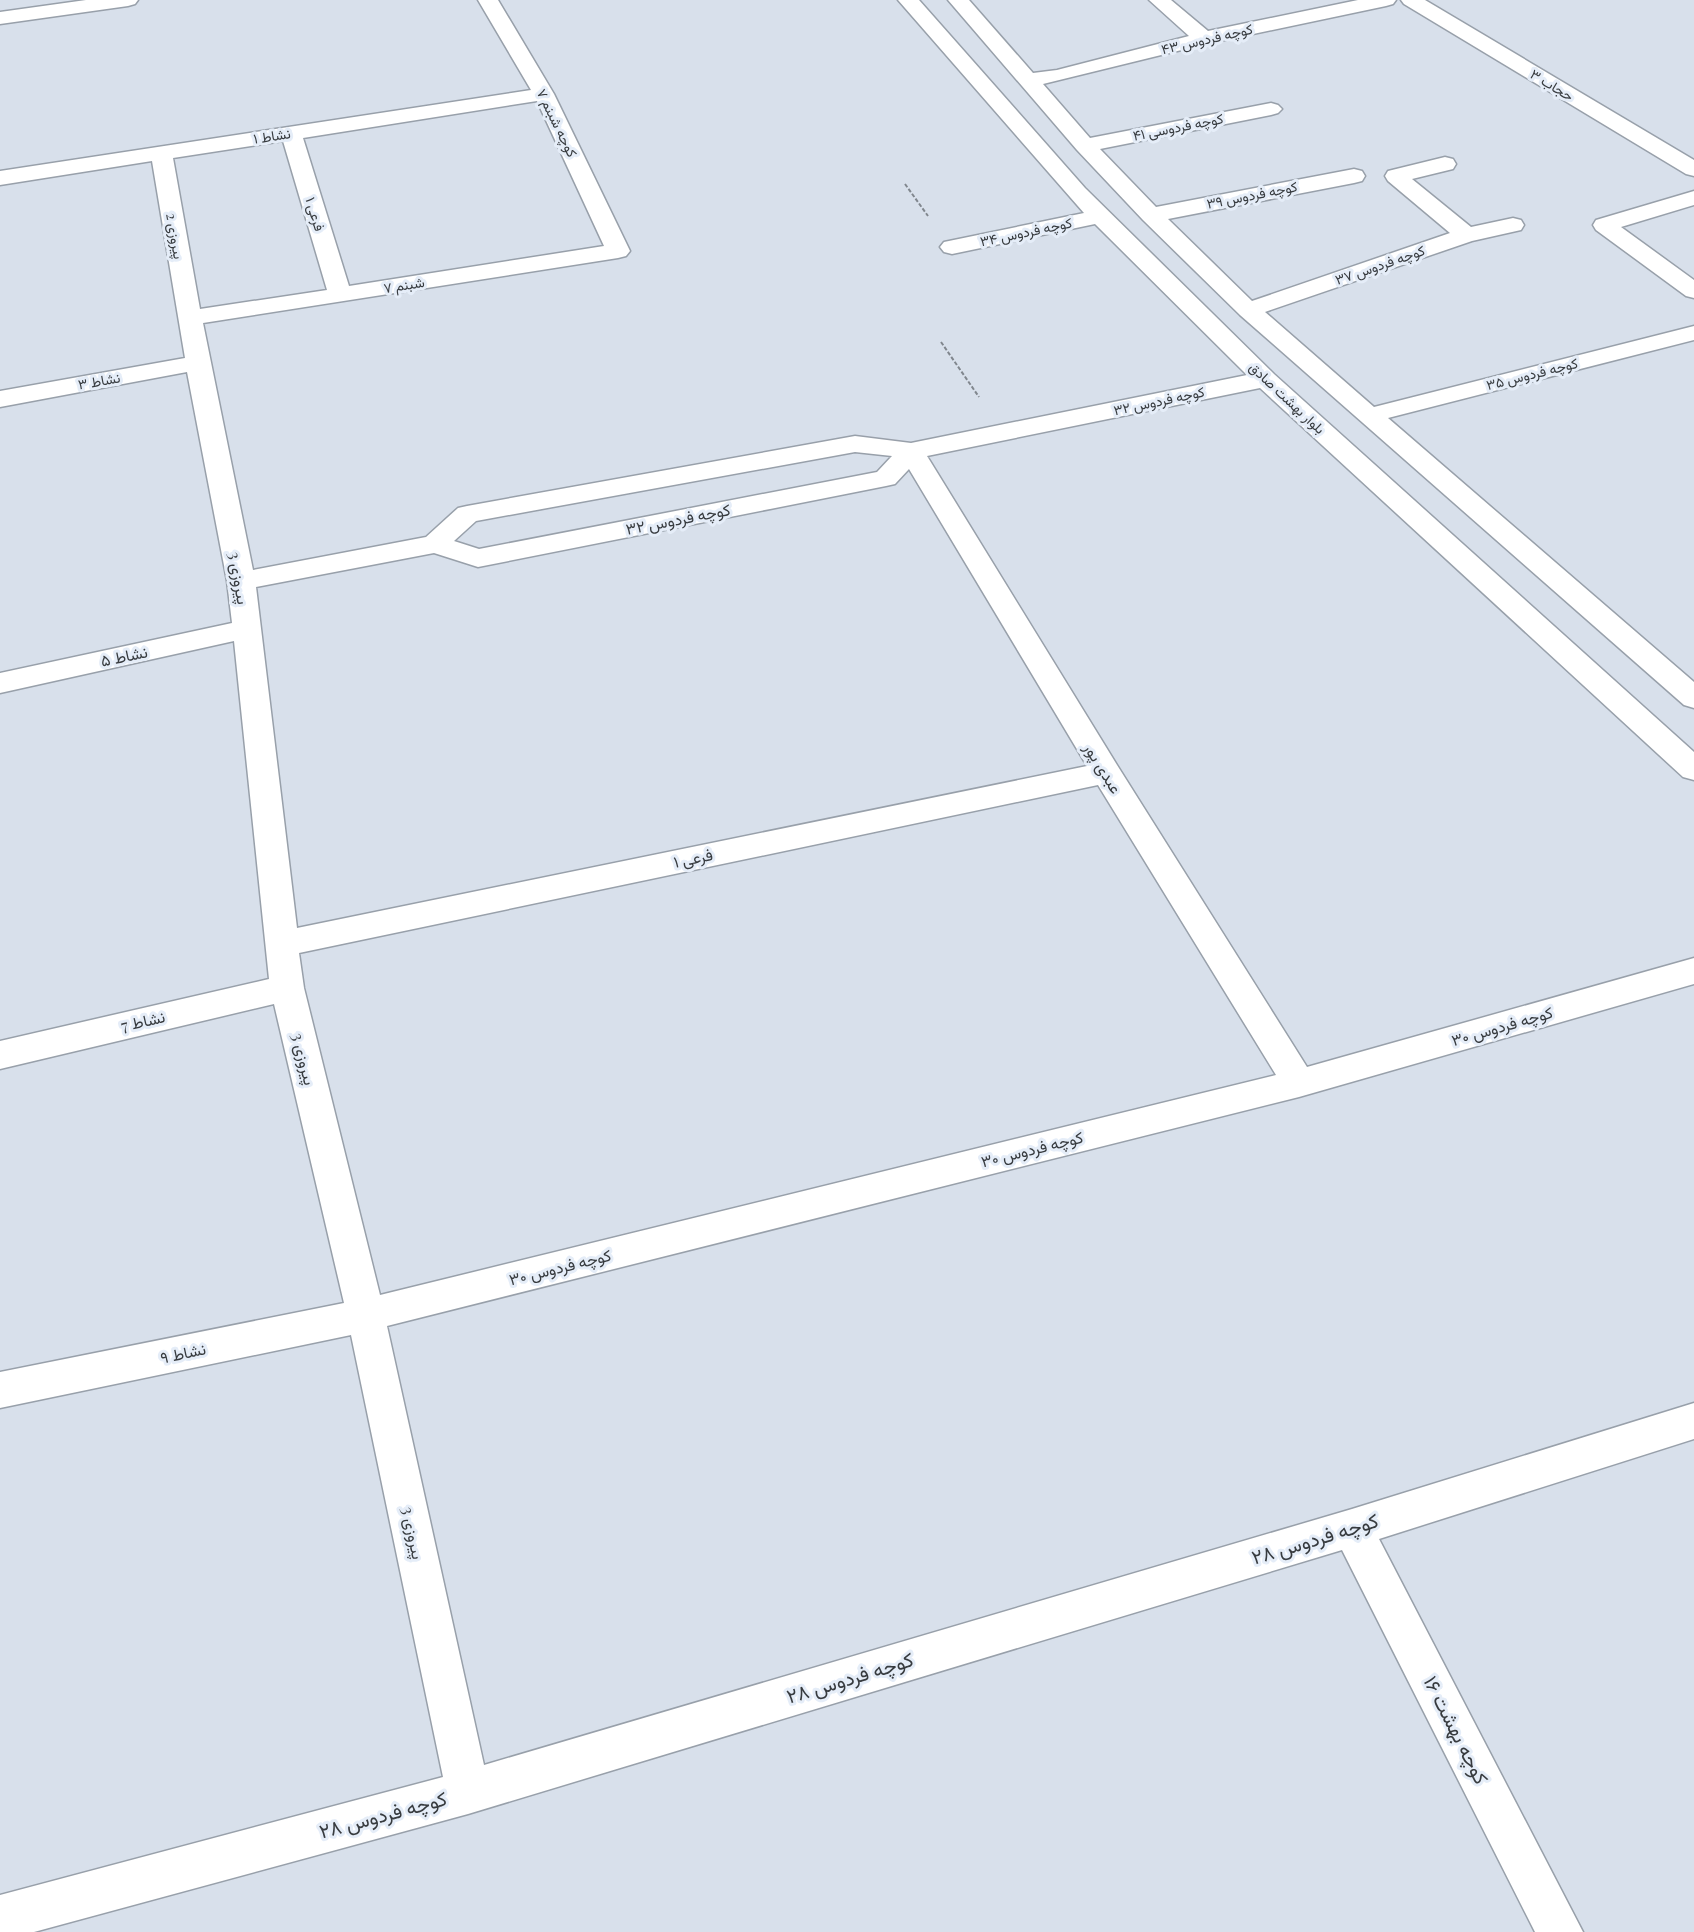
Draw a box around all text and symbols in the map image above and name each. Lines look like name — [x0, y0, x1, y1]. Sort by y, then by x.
street label: کوچه فردوس ۴۳ — [1159, 19, 1255, 59]
street label: حجاب ۳ — [1527, 64, 1578, 105]
street label: کوچه شبنم ۷ — [532, 85, 582, 161]
street label: کوچه فردوسی ۴۱ — [1131, 108, 1225, 146]
street label: نشاط ۱ — [252, 123, 292, 148]
street label: کوچه فردوس ۳۹ — [1205, 176, 1299, 214]
street label: فرعی ۱ — [301, 195, 330, 233]
street label: پیروزی 2 — [161, 211, 189, 261]
street label: کوچه فردوس ۳۴ — [978, 213, 1074, 251]
street label: کوچه فردوس ۳۷ — [1332, 240, 1428, 290]
street label: شبنم ۷ — [382, 272, 426, 297]
street label: کوچه فردوس ۳۵ — [1484, 353, 1580, 395]
street label: بلوار بهشت صادق — [1245, 357, 1329, 438]
street label: نشاط ۳ — [76, 367, 122, 394]
street label: کوچه فردوس ۳۲ — [1112, 382, 1206, 420]
street label: کوچه فردوس ۳۲ — [624, 498, 732, 541]
street label: پیروزی 3 — [223, 550, 254, 606]
street label: نشاط ۵ — [98, 640, 149, 671]
street label: عبدی پور — [1077, 738, 1127, 798]
street label: فرعی ۱ — [671, 843, 715, 873]
street label: کوچه فردوس ۳۰ — [1449, 1001, 1555, 1052]
street label: نشاط 7 — [119, 1005, 167, 1036]
street label: پیروزی 3 — [286, 1031, 321, 1088]
street label: کوچه فردوس ۳۰ — [979, 1126, 1086, 1173]
street label: کوچه فردوس ۳۰ — [507, 1244, 614, 1291]
street label: نشاط ۹ — [158, 1337, 207, 1368]
street label: پیروزی 3 — [396, 1505, 429, 1561]
street label: کوچه فردوس ۲۸ — [1248, 1505, 1382, 1572]
street label: کوچه فردوس ۲۸ — [783, 1644, 917, 1711]
street label: کوچه بهشت ۱۶ — [1417, 1670, 1496, 1789]
street label: کوچه فردوس ۲۸ — [316, 1784, 450, 1845]

